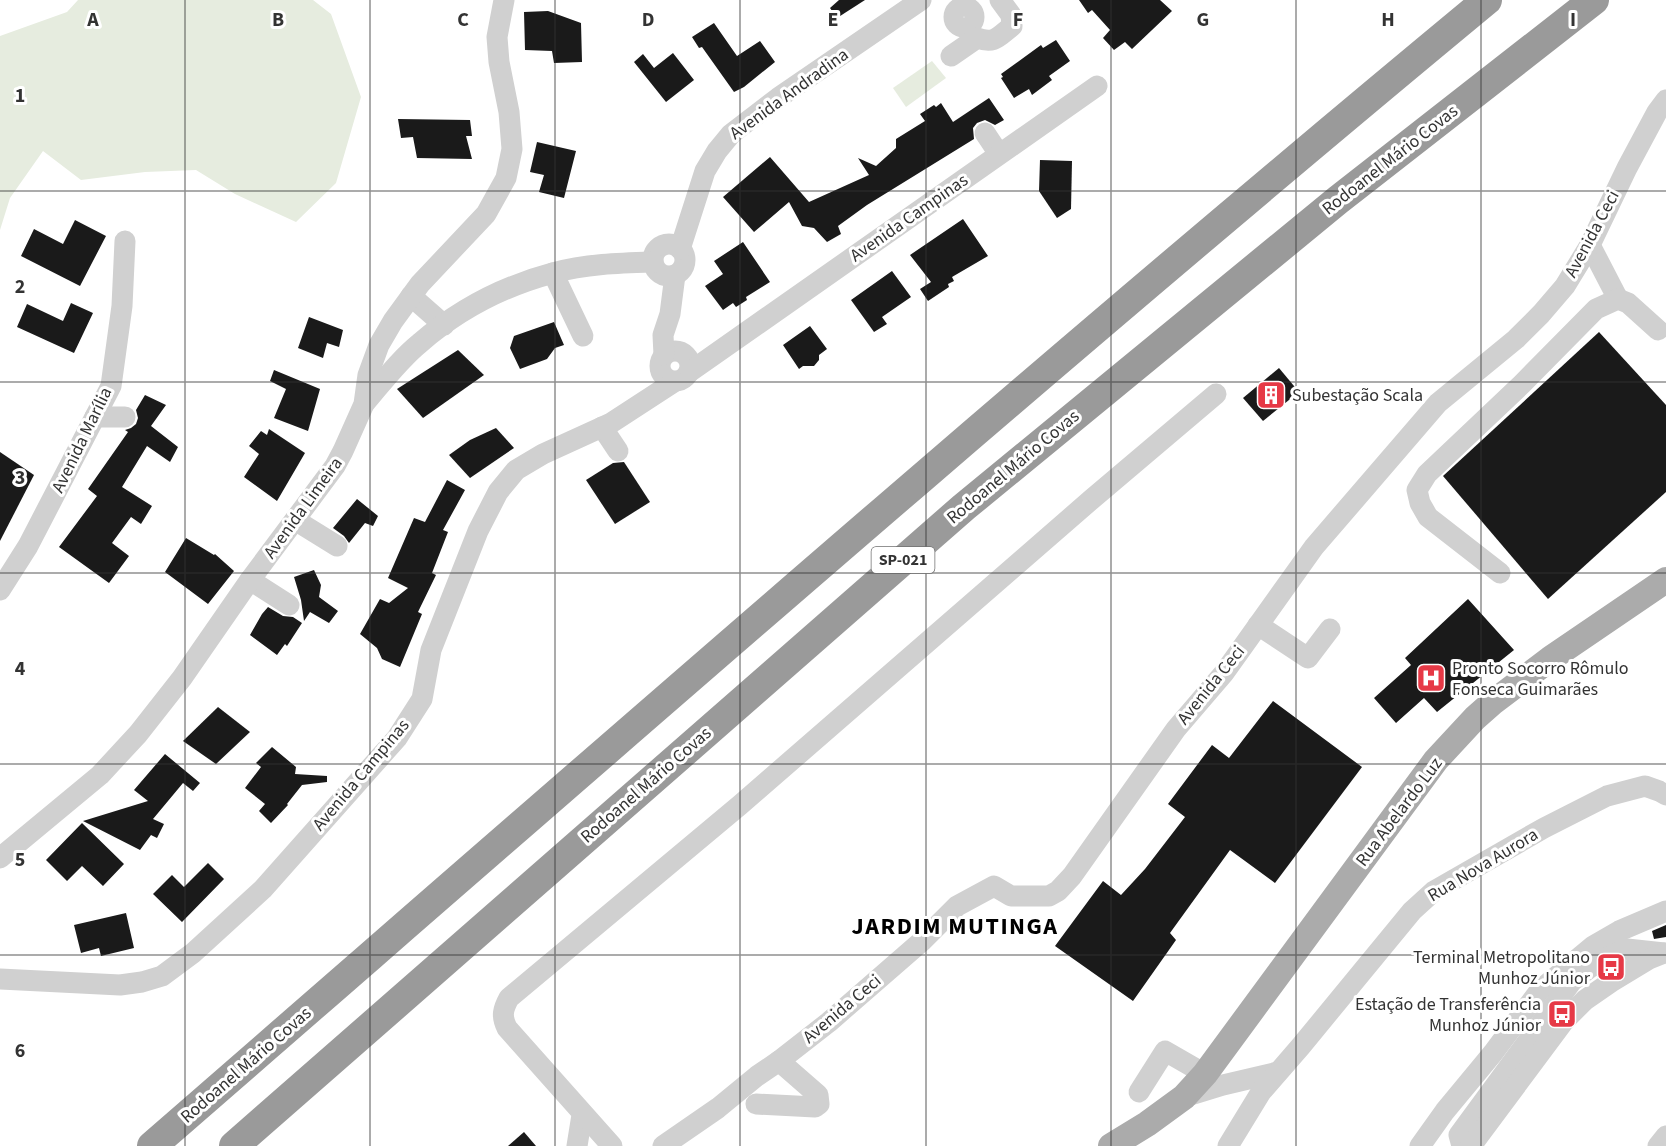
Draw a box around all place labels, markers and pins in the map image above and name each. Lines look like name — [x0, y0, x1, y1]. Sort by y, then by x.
building icon: Subestação Scala — [1255, 379, 1287, 411]
place label: Subestação Scala — [1292, 383, 1423, 408]
place label: Pronto Socorro Rômulo Fonseca Guimarães — [1452, 656, 1629, 702]
hospital icon: Pronto Socorro Rômulo Fonseca Guimarães — [1415, 662, 1447, 694]
place label: Terminal Metropolitano Munhoz Júnior — [1413, 945, 1591, 991]
bus stop icon: Terminal Metropolitano Munhoz Júnior — [1595, 951, 1627, 983]
place label: Estação de Transferência Munhoz Júnior — [1355, 992, 1542, 1038]
bus stop icon: Estação de Transferência Munhoz Júnior — [1546, 998, 1578, 1030]

